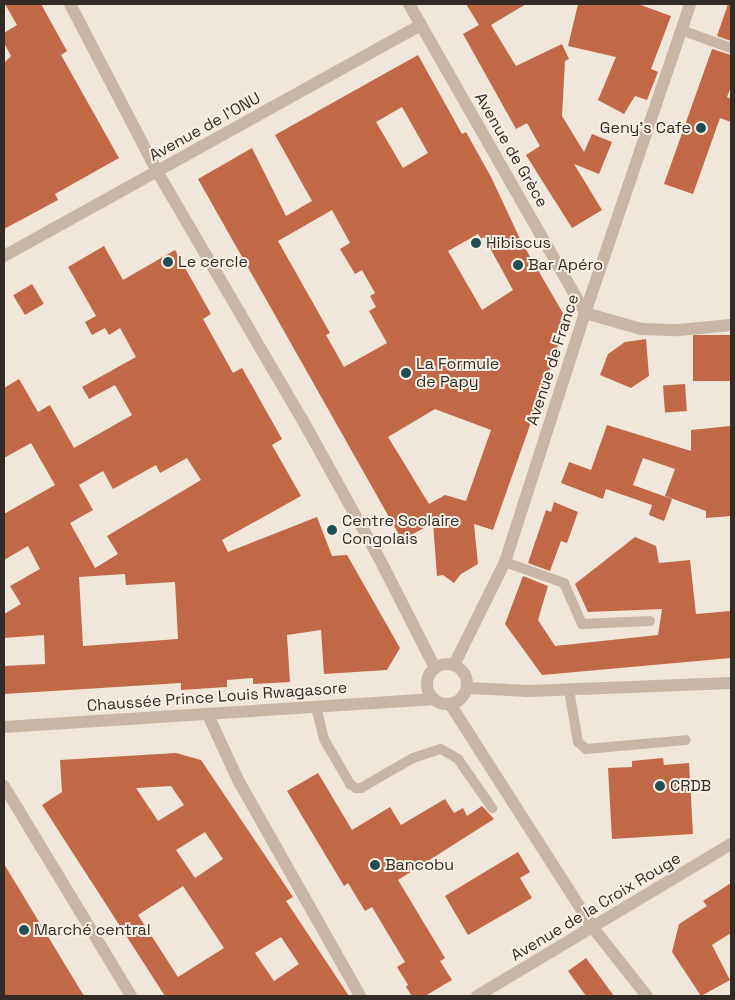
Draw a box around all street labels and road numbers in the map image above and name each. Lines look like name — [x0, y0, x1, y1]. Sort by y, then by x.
street label: Avenue de l'ONU — [146, 88, 264, 166]
street label: Avenue de Grèce — [470, 89, 552, 211]
street label: Avenue de France — [523, 292, 583, 428]
street label: Chaussée Prince Louis Rwagasore — [86, 678, 348, 716]
street label: Avenue de la Croix Rouge — [508, 849, 684, 965]

